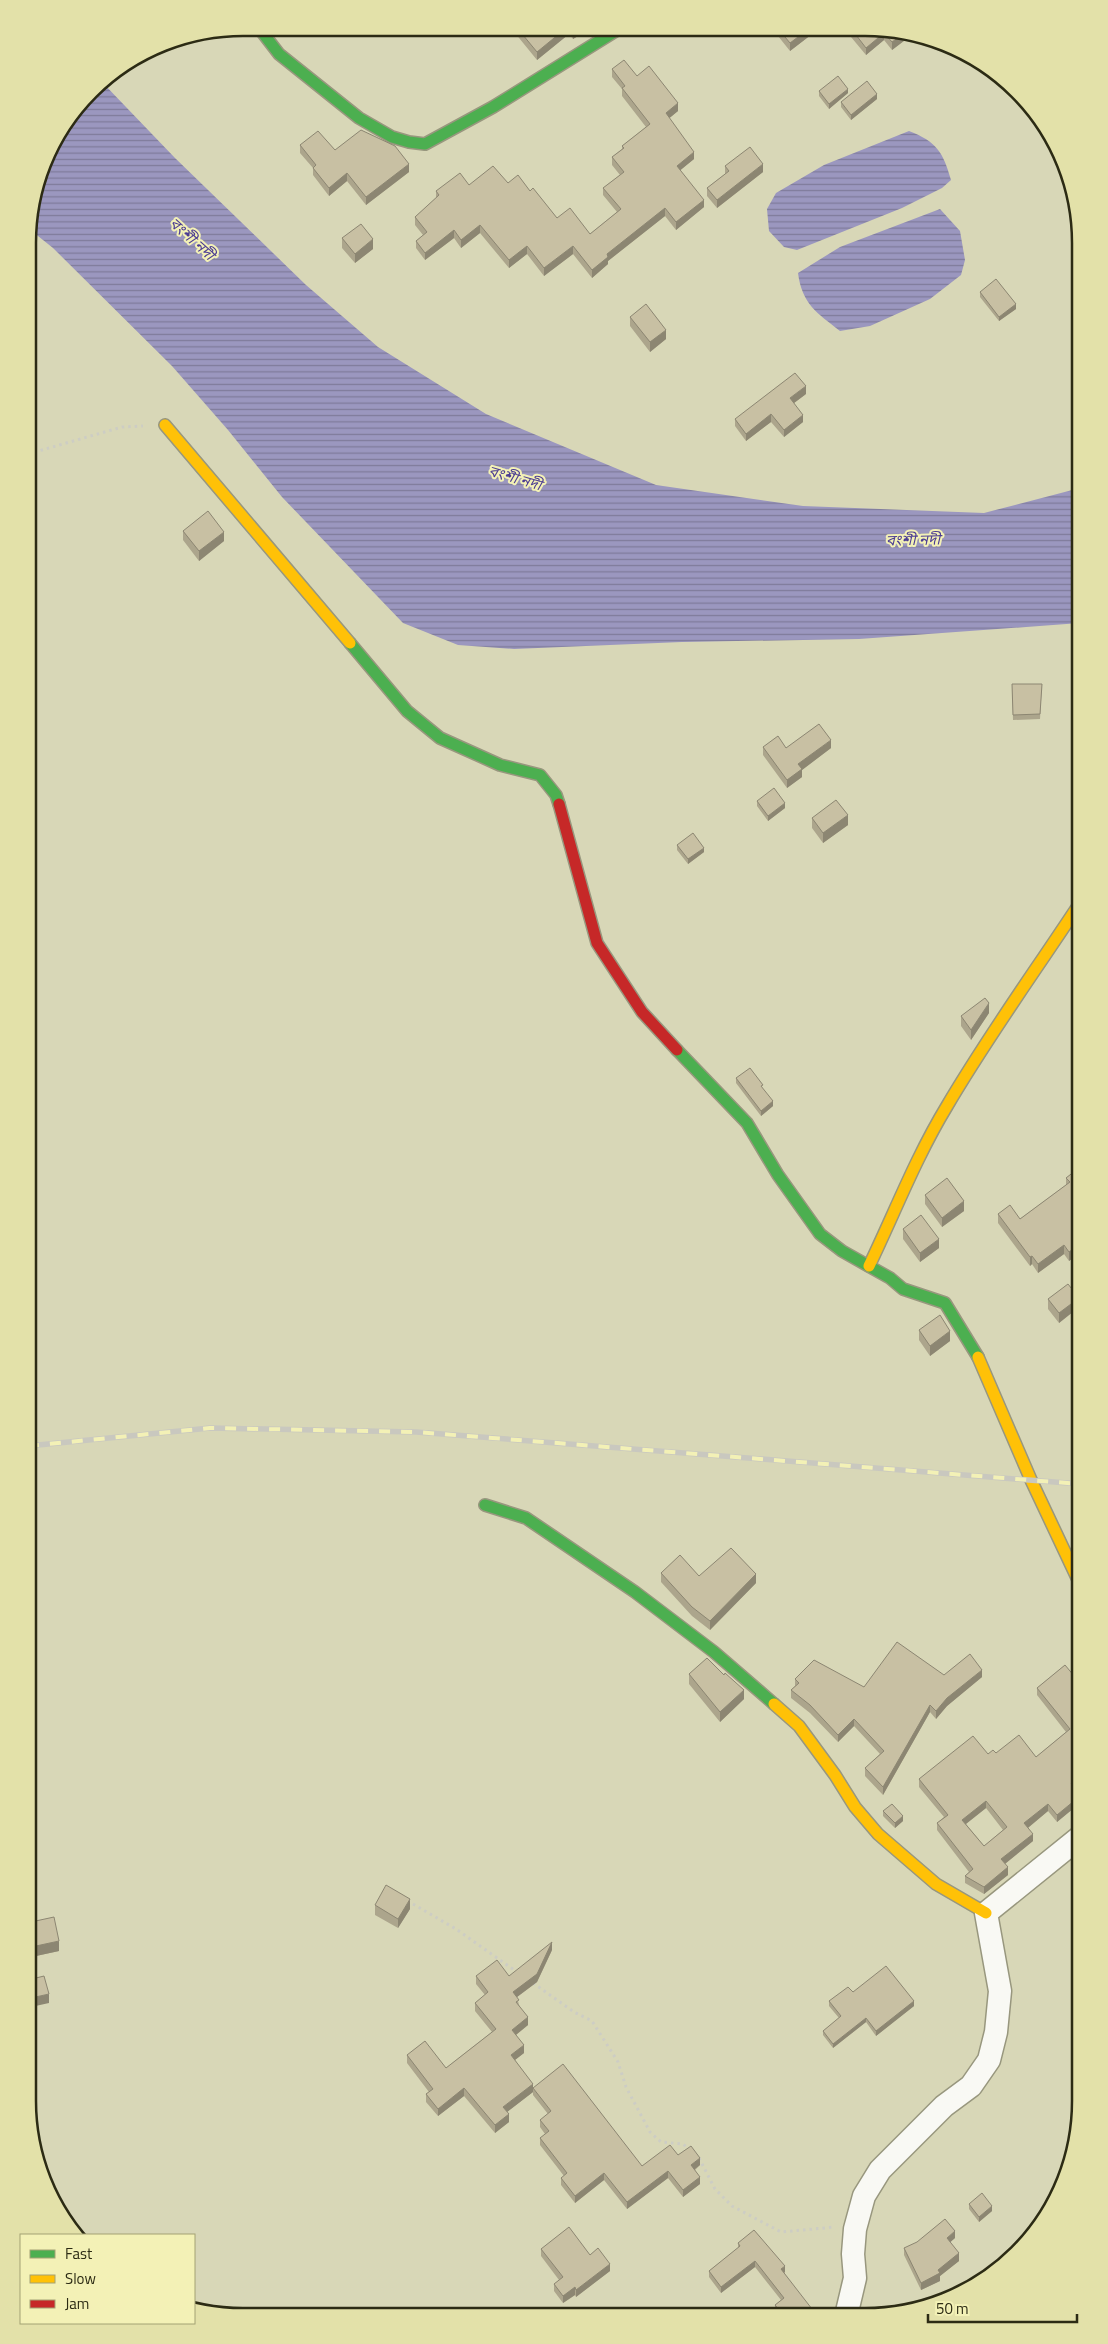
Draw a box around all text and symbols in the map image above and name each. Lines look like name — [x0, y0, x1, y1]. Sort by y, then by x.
water label: বংশী নদী — [164, 212, 222, 267]
water label: বংশী নদী — [486, 459, 547, 497]
water label: বংশী নদী — [886, 527, 943, 551]
legend — [20, 2234, 195, 2324]
text: Fast — [65, 2242, 93, 2265]
text: Slow — [65, 2267, 96, 2290]
text: Jam — [65, 2292, 89, 2315]
scale bar — [928, 2292, 1077, 2324]
text: 50 m — [936, 2297, 969, 2320]

